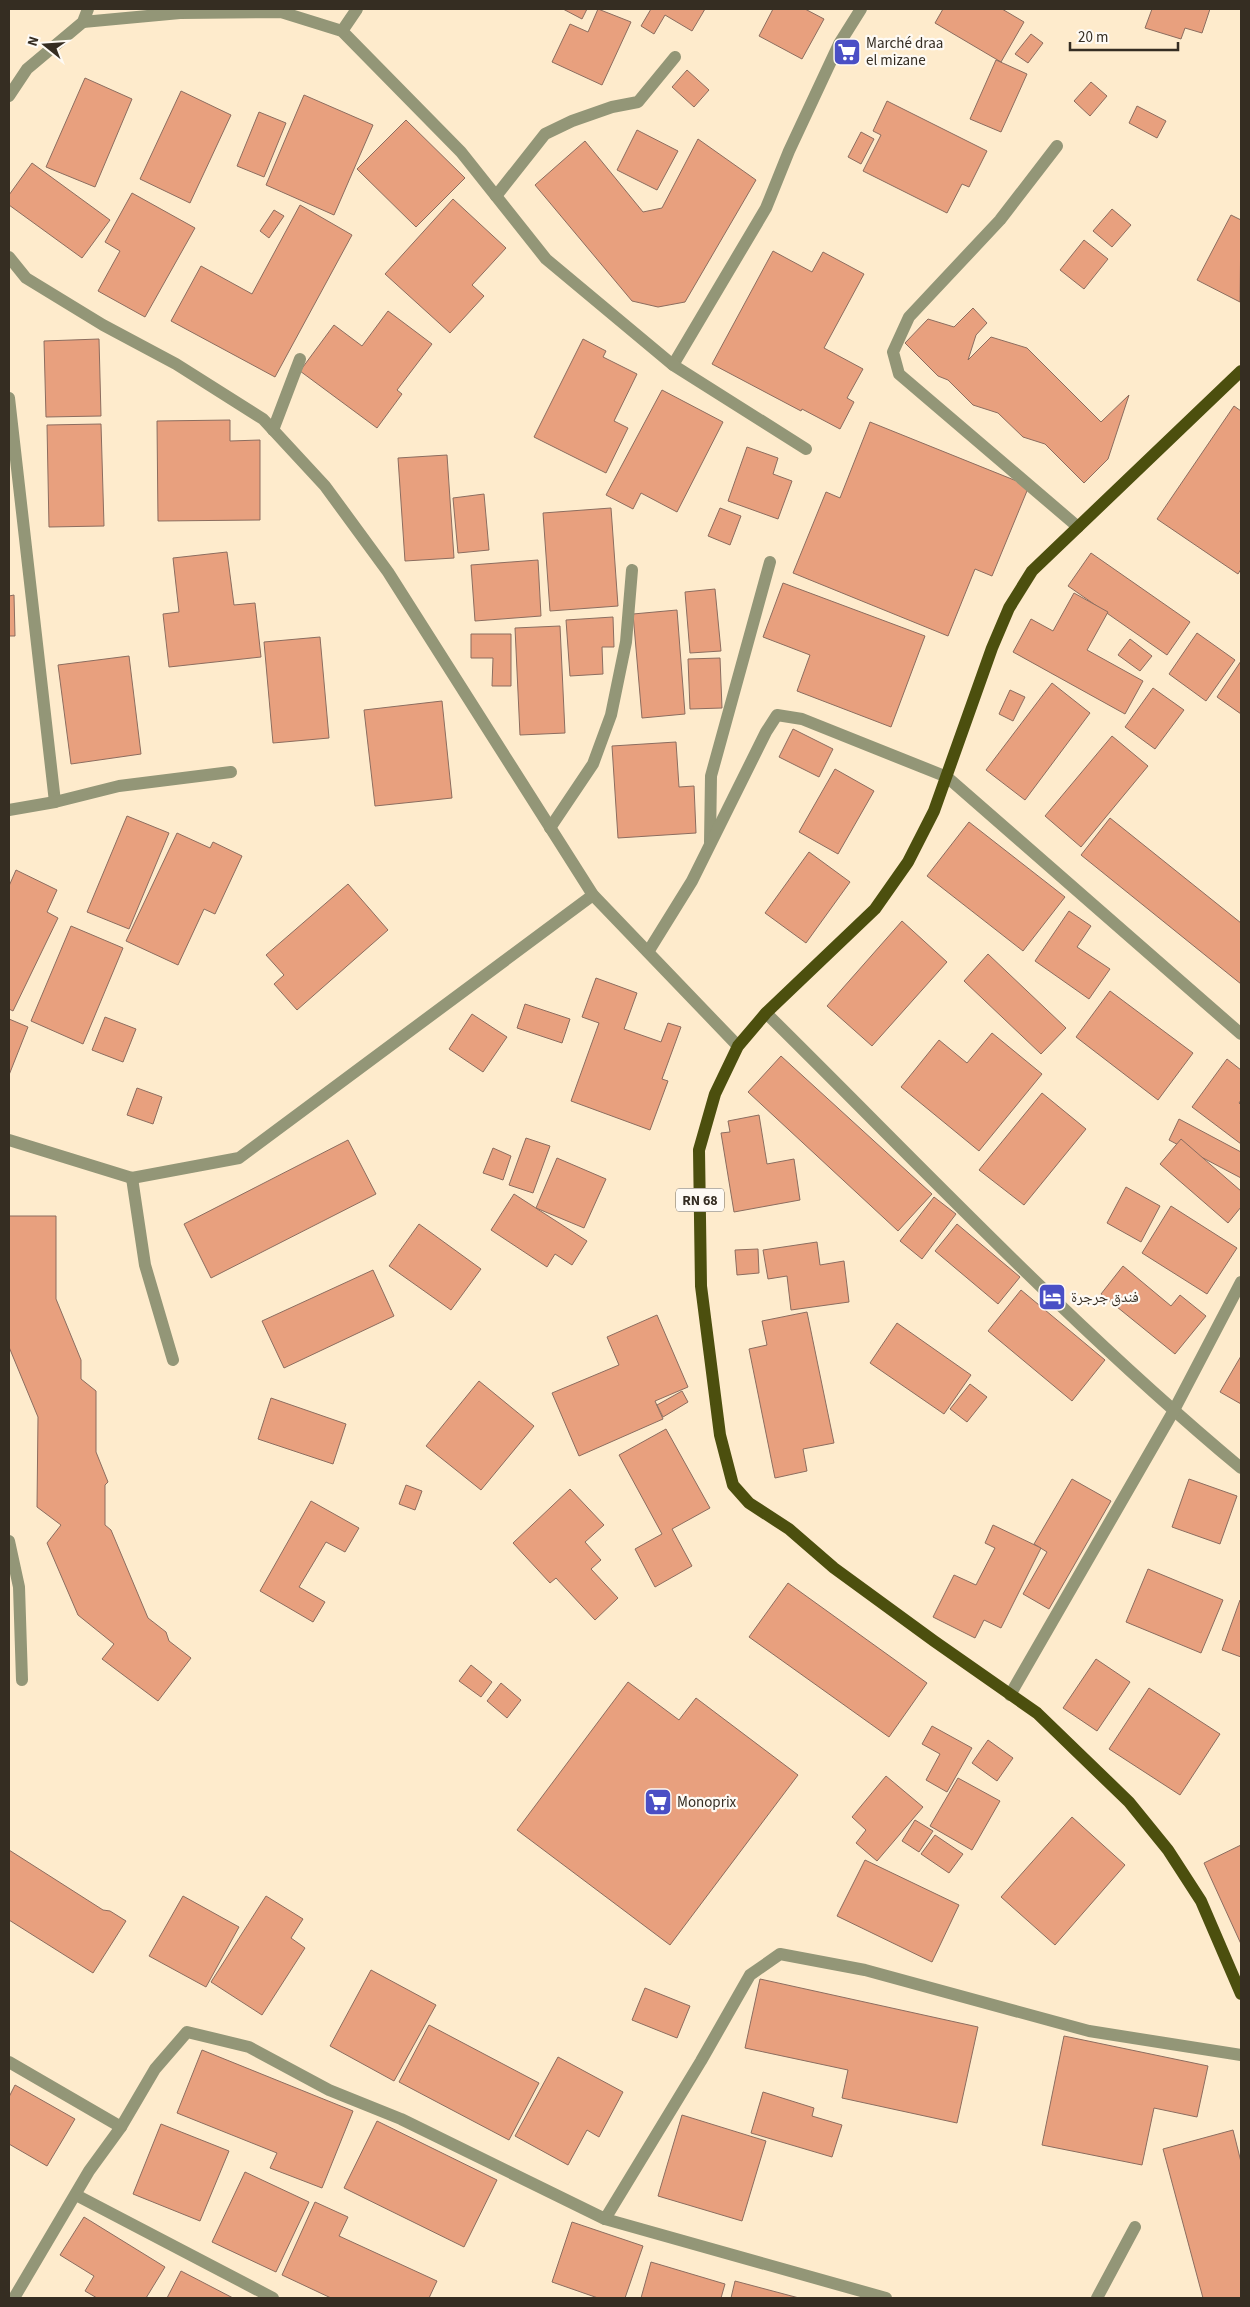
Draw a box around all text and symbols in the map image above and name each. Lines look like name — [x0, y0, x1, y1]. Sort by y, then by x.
north arrow — [20, 20, 70, 70]
scale bar — [1070, 20, 1178, 52]
text: 20 m — [1078, 27, 1108, 48]
place label: Marché draa el mizane — [866, 33, 943, 71]
text: N — [23, 34, 44, 49]
supermarket icon: Marché draa el mizane — [832, 37, 862, 67]
road number: RN 68 — [676, 1188, 724, 1212]
hotel icon: فندق جرجرة — [1037, 1282, 1067, 1312]
place label: فندق جرجرة — [1071, 1287, 1139, 1308]
supermarket icon: Monoprix — [643, 1787, 673, 1817]
place label: Monoprix — [677, 1792, 737, 1813]

